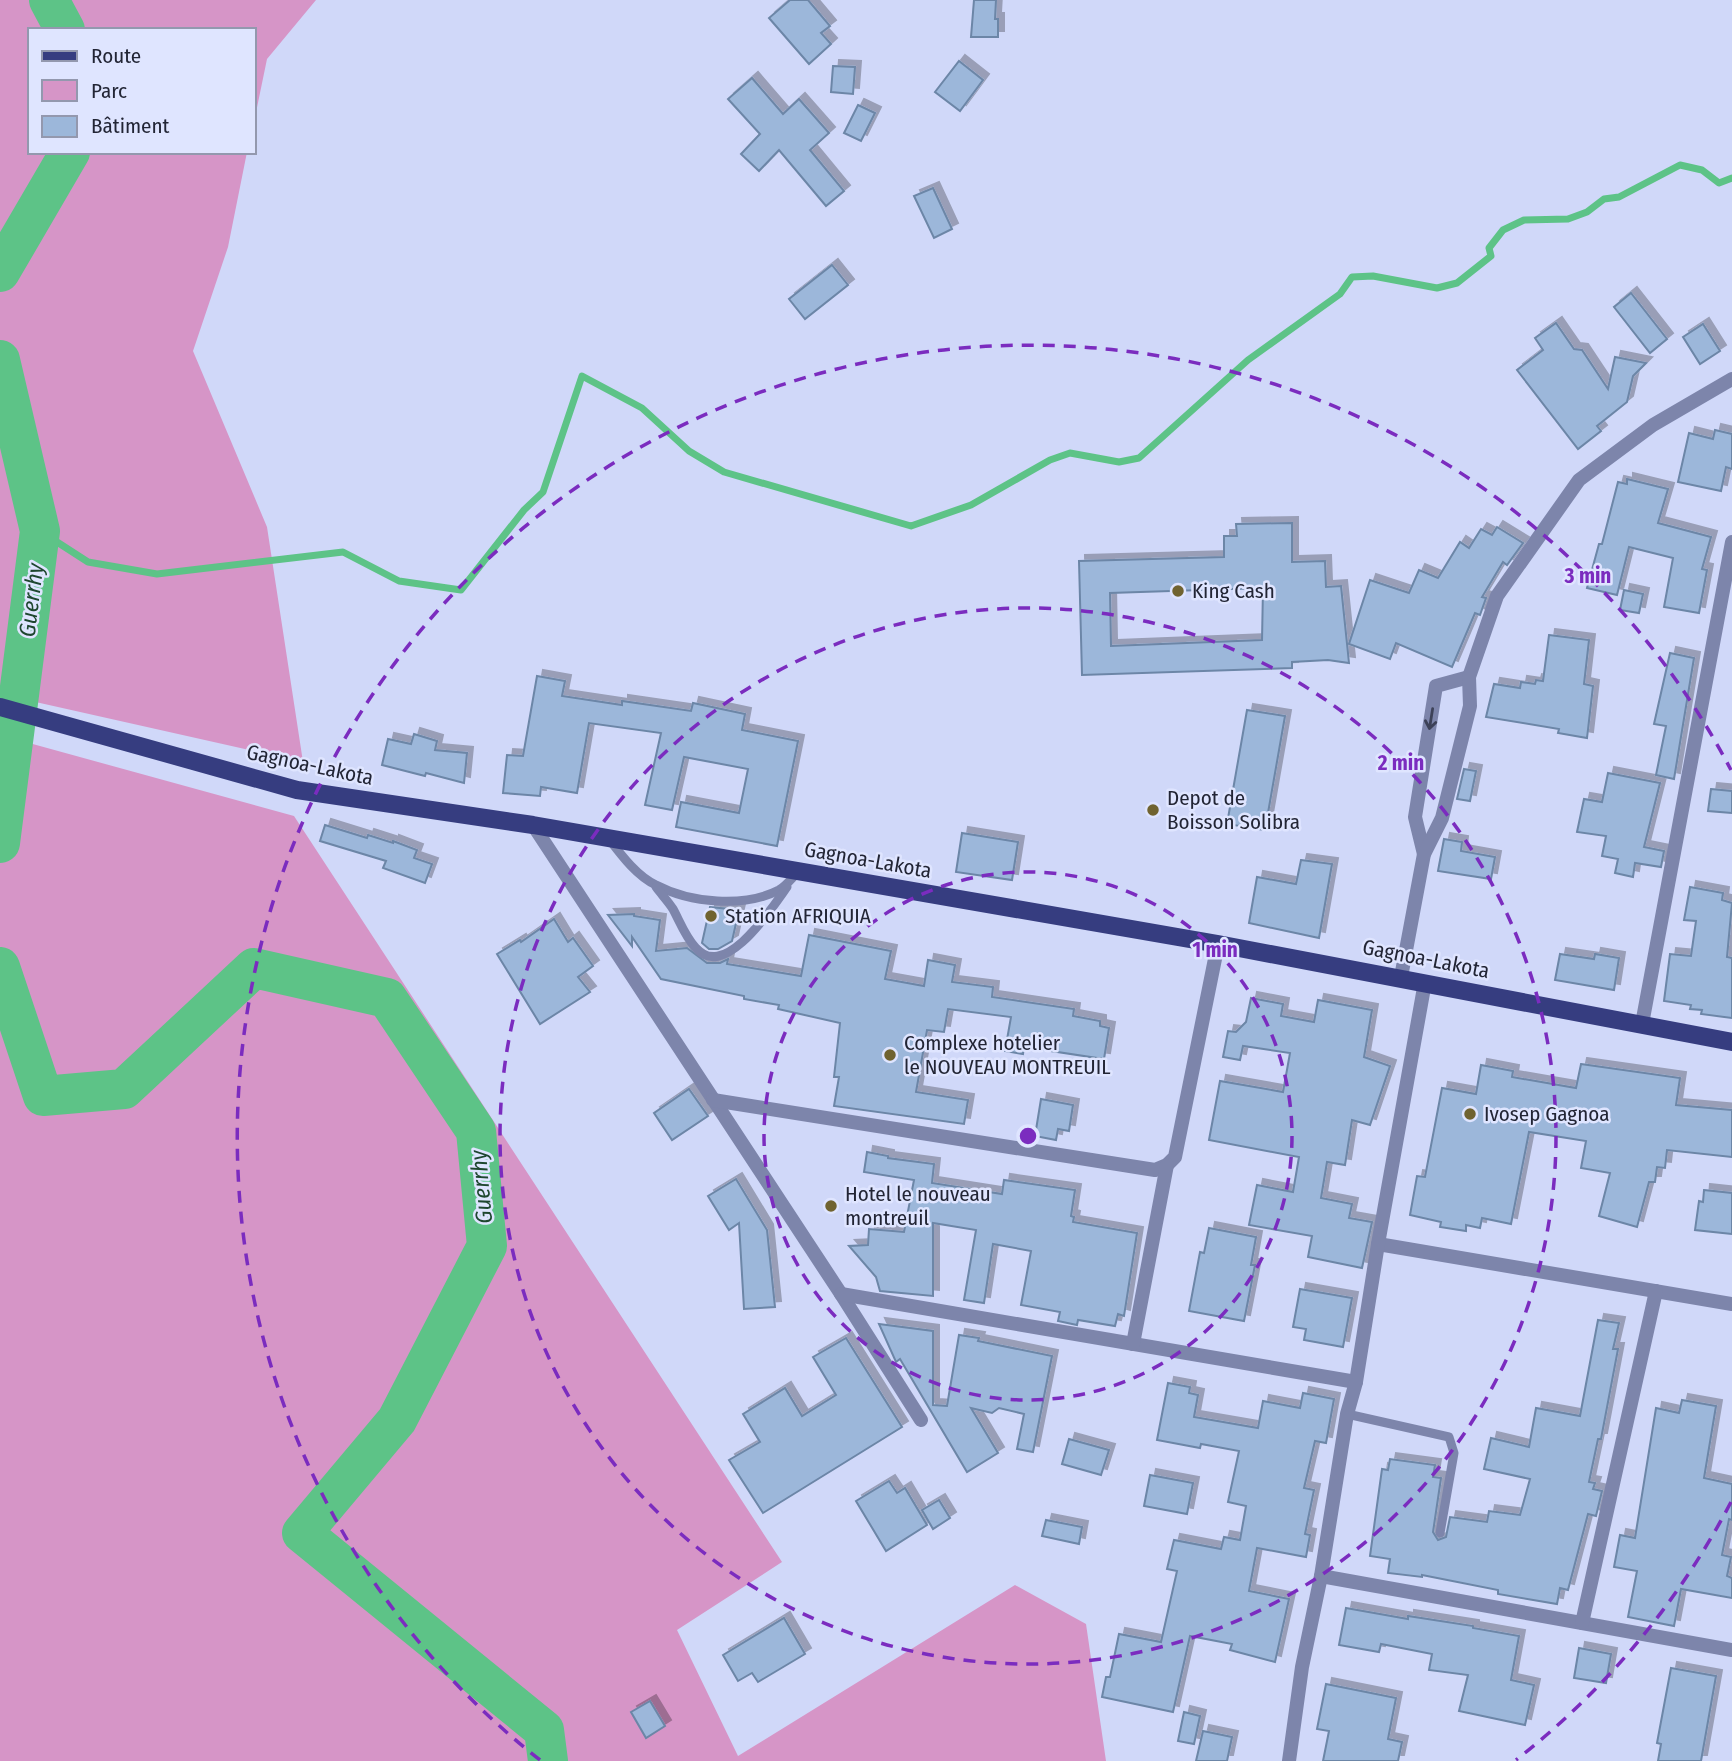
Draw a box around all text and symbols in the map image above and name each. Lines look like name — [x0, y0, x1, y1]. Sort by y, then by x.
legend — [28, 28, 256, 154]
text: Route — [91, 43, 141, 69]
text: Parc — [91, 78, 127, 104]
text: Bâtiment — [91, 113, 170, 139]
water label: Guerrhy — [13, 561, 49, 638]
text: 3 min — [1564, 563, 1611, 589]
place label: King Cash — [1192, 578, 1275, 604]
marker: King Cash — [1170, 583, 1186, 599]
one-way arrow — [1424, 708, 1437, 730]
street label: Gagnoa-Lakota — [244, 739, 376, 791]
text: 2 min — [1377, 750, 1424, 776]
place label: Depot de Boisson Solibra — [1167, 785, 1300, 835]
marker: Depot de Boisson Solibra — [1145, 802, 1161, 818]
street label: Gagnoa-Lakota — [802, 836, 934, 884]
place label: Station AFRIQUIA — [725, 903, 871, 929]
marker: Station AFRIQUIA — [703, 908, 719, 924]
street label: Gagnoa-Lakota — [1360, 934, 1492, 984]
text: 1 min — [1192, 937, 1238, 963]
place label: Complexe hotelier le NOUVEAU MONTREUIL — [904, 1030, 1111, 1080]
marker: Complexe hotelier le NOUVEAU MONTREUIL — [882, 1047, 898, 1063]
place label: Ivosep Gagnoa — [1484, 1101, 1609, 1127]
marker: Ivosep Gagnoa — [1462, 1106, 1478, 1122]
centre of rings — [1016, 1124, 1040, 1148]
water label: Guerrhy — [464, 1148, 498, 1225]
place label: Hotel le nouveau montreuil — [845, 1181, 991, 1231]
marker: Hotel le nouveau montreuil — [823, 1198, 839, 1214]

